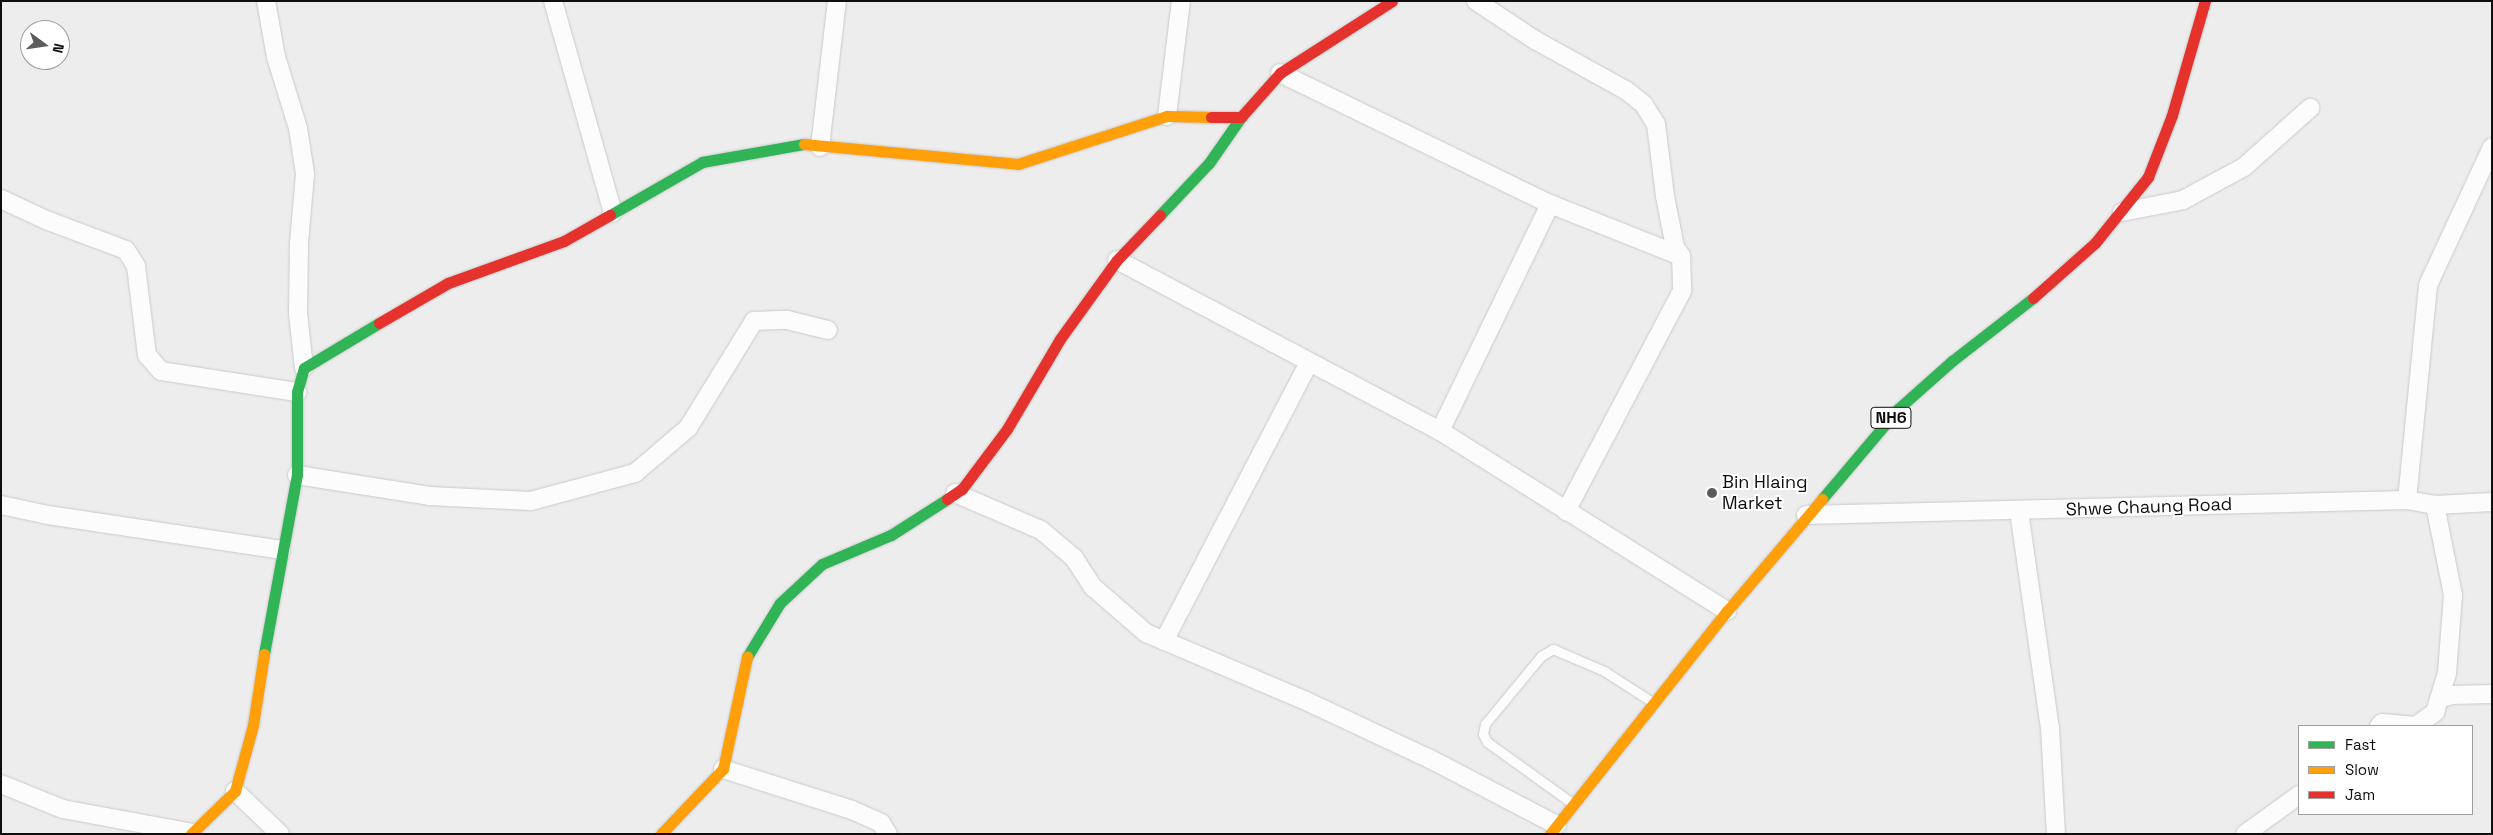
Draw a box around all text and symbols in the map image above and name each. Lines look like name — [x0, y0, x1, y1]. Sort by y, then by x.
north arrow — [20, 20, 70, 70]
text: N — [49, 42, 68, 55]
road number: NH6 — [1870, 404, 1912, 432]
place label: Bin Hlaing Market — [1722, 472, 1808, 514]
marker: Bin Hlaing Market — [1706, 487, 1718, 499]
street label: Shwe Chaung Road — [2065, 493, 2233, 521]
legend — [2298, 725, 2473, 815]
text: Fast — [2345, 735, 2376, 754]
text: Slow — [2345, 760, 2379, 779]
text: Jam — [2345, 785, 2375, 804]

